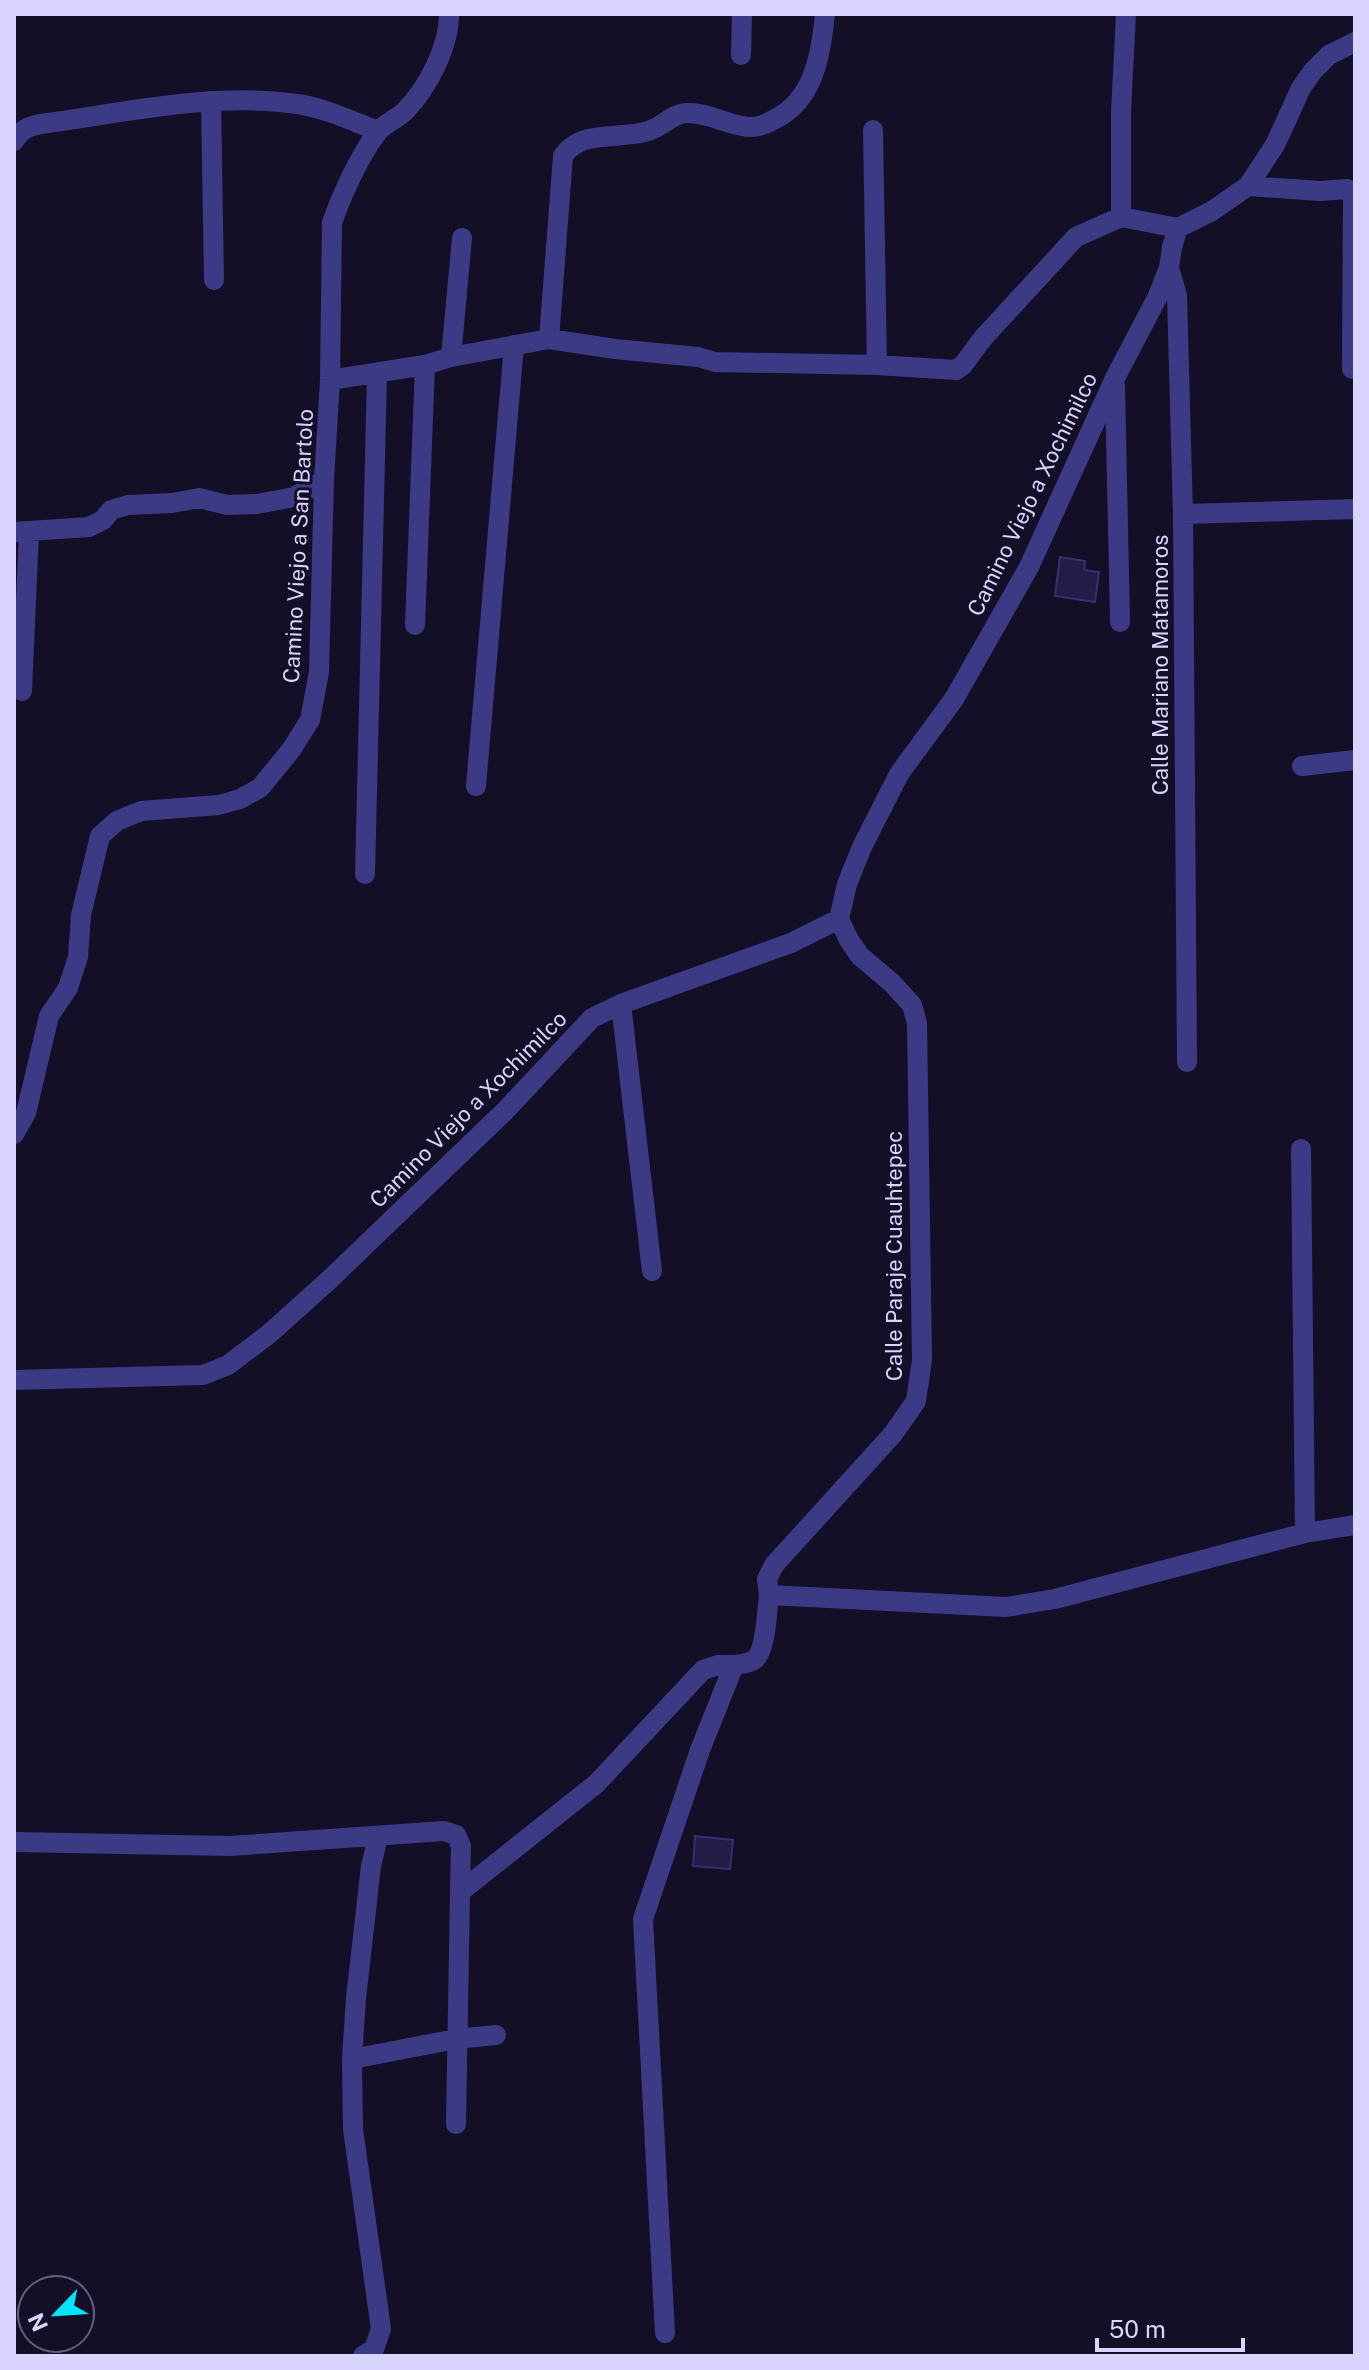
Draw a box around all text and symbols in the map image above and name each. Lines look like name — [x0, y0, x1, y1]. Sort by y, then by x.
street label: Camino Viejo a Xochimilco — [962, 368, 1102, 620]
street label: Camino Viejo a San Bartolo — [278, 408, 318, 684]
street label: Calle Mariano Matamoros — [1147, 535, 1173, 795]
street label: Camino Viejo a Xochimilco — [364, 1005, 572, 1213]
street label: Calle Paraje Cuauhtepec — [881, 1131, 907, 1381]
north arrow — [16, 2274, 96, 2354]
scale bar — [1097, 2302, 1243, 2352]
text: N — [22, 2309, 53, 2336]
text: 50 m — [1109, 2315, 1166, 2343]

